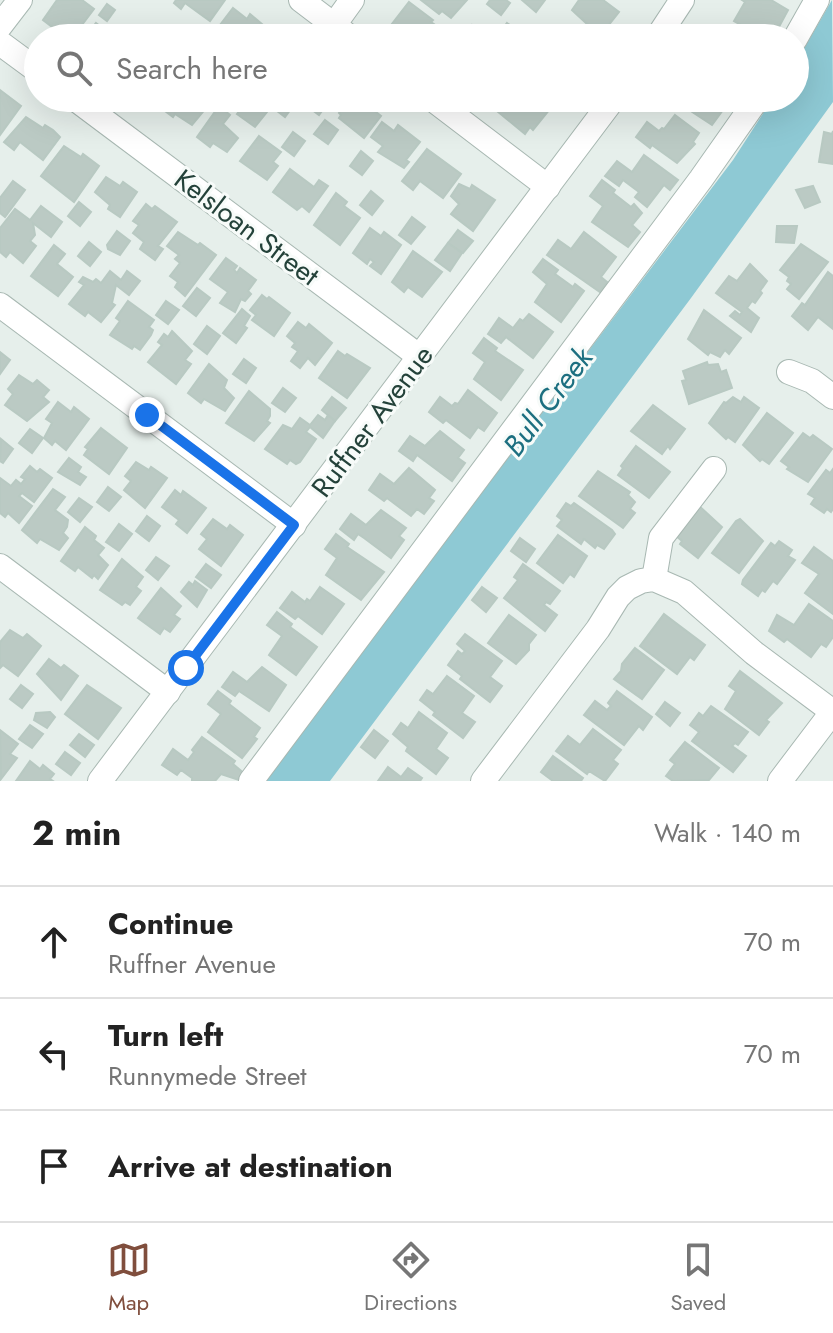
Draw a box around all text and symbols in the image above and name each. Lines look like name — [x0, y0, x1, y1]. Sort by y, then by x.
search box — [24, 24, 809, 112]
icon: search — [52, 46, 96, 90]
text: Search here — [116, 47, 268, 90]
street label: Kelsloan Street — [166, 159, 328, 296]
street label: Ruffner Avenue — [302, 337, 443, 506]
water label: Bull Creek — [492, 337, 603, 465]
route end — [129, 397, 165, 433]
route start — [168, 650, 204, 686]
text: 2 min — [32, 809, 121, 858]
text: Walk · 140 m — [654, 814, 801, 852]
text: Continue — [108, 902, 234, 945]
icon: ahead — [32, 920, 76, 964]
text: 70 m — [744, 923, 801, 961]
text: Ruffner Avenue — [108, 945, 276, 983]
text: Turn left — [108, 1014, 223, 1057]
icon: left — [32, 1032, 76, 1076]
text: 70 m — [744, 1035, 801, 1073]
text: Runnymede Street — [108, 1057, 307, 1095]
icon: arrive — [32, 1144, 76, 1188]
text: Arrive at destination — [108, 1145, 393, 1188]
tab: Map — [107, 1238, 151, 1318]
tab: Directions — [364, 1238, 457, 1318]
tab: Saved — [671, 1238, 726, 1318]

